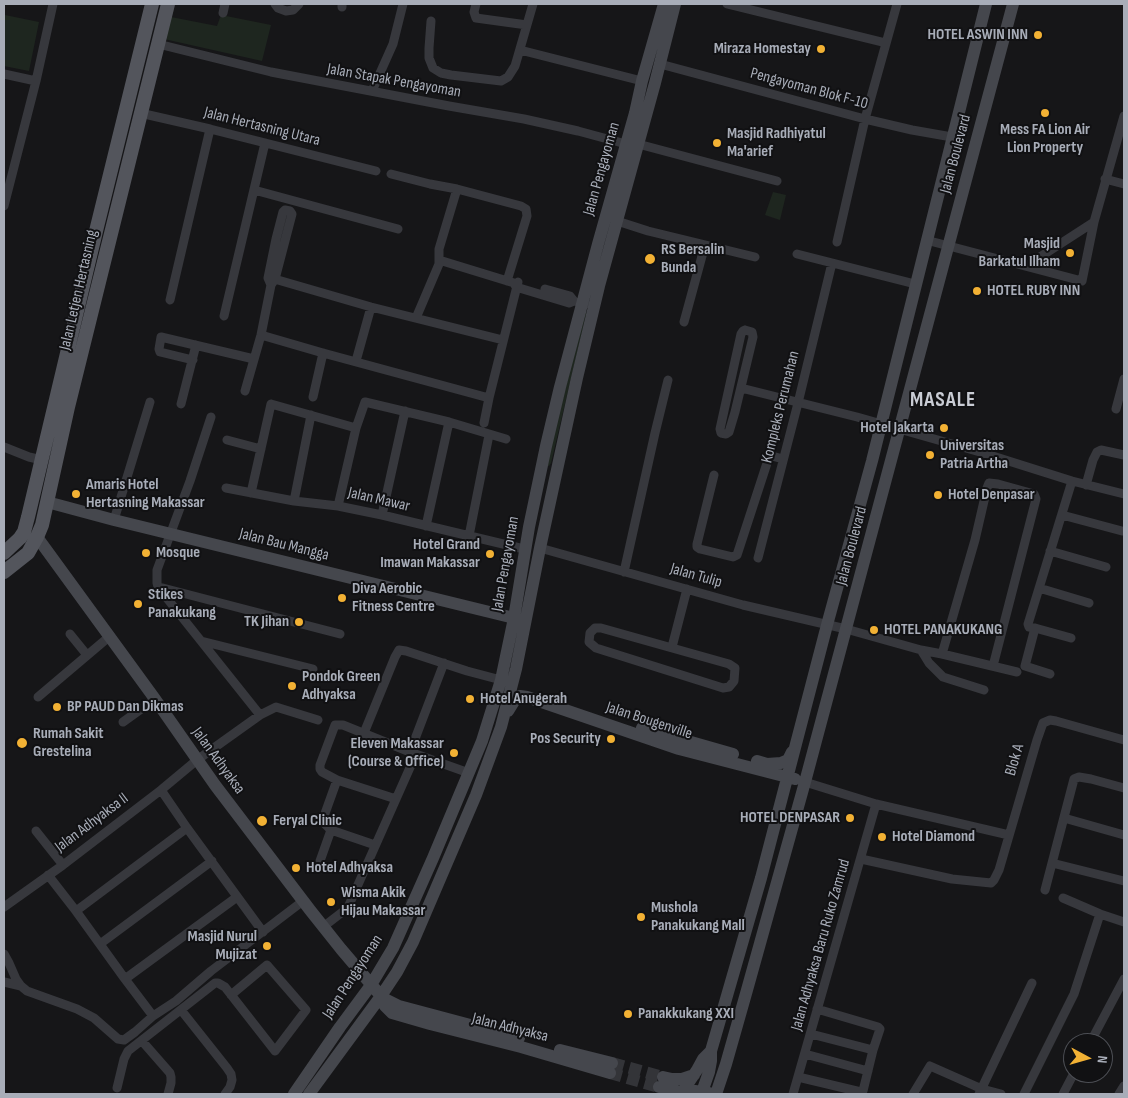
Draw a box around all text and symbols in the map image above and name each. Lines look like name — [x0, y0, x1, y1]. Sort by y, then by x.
place label: HOTEL ASWIN INN — [928, 25, 1028, 45]
marker: HOTEL ASWIN INN — [1032, 29, 1044, 41]
place label: Miraza Homestay — [714, 39, 811, 59]
marker: Miraza Homestay — [815, 43, 827, 55]
street label: Jalan Stapak Pengayoman — [326, 60, 462, 102]
street label: Pengayoman Blok F-10 — [748, 64, 870, 114]
street label: Jalan Hertasning Utara — [202, 103, 322, 151]
marker: Mess FA Lion Air Lion Property — [1039, 107, 1051, 119]
street label: Jalan Boulevard — [936, 112, 976, 196]
street label: Jalan Pengayoman — [580, 120, 624, 218]
place label: Mess FA Lion Air Lion Property — [1000, 120, 1090, 158]
place label: Masjid Radhiyatul Ma'arief — [727, 124, 826, 162]
marker: Masjid Radhiyatul Ma'arief — [711, 137, 723, 149]
street label: Jalan Letjen Hertasning — [56, 228, 102, 352]
place label: Masjid Barkatul Ilham — [978, 234, 1060, 272]
place label: RS Bersalin Bunda — [661, 240, 724, 278]
marker: Masjid Barkatul Ilham — [1064, 247, 1076, 259]
marker: RS Bersalin Bunda — [643, 252, 657, 266]
place label: HOTEL RUBY INN — [987, 281, 1080, 301]
marker: HOTEL RUBY INN — [971, 285, 983, 297]
street label: Kompleks Perumahan — [758, 349, 804, 465]
district label: MASALE — [909, 388, 977, 414]
place label: Hotel Jakarta — [860, 418, 934, 438]
marker: Hotel Jakarta — [938, 422, 950, 434]
place label: Universitas Patria Artha — [940, 436, 1008, 474]
marker: Universitas Patria Artha — [924, 449, 936, 461]
place label: Amaris Hotel Hertasning Makassar — [86, 475, 205, 513]
street label: Jalan Mawar — [346, 484, 412, 516]
place label: Hotel Denpasar — [948, 485, 1035, 505]
marker: Amaris Hotel Hertasning Makassar — [70, 488, 82, 500]
marker: Hotel Denpasar — [932, 489, 944, 501]
street label: Jalan Boulevard — [832, 504, 872, 588]
street label: Jalan Pengayoman — [488, 515, 524, 613]
street label: Jalan Bau Mangga — [237, 525, 331, 565]
place label: Hotel Grand Imawan Makassar — [380, 535, 480, 573]
place label: Mosque — [156, 543, 200, 563]
marker: Mosque — [140, 547, 152, 559]
marker: Hotel Grand Imawan Makassar — [484, 548, 496, 560]
street label: Jalan Tulip — [668, 559, 724, 593]
place label: Diva Aerobic Fitness Centre — [352, 579, 435, 617]
place label: Stikes Panakukang — [148, 585, 216, 623]
marker: Diva Aerobic Fitness Centre — [336, 592, 348, 604]
marker: Stikes Panakukang — [132, 598, 144, 610]
place label: TK Jihan — [244, 612, 289, 632]
marker: TK Jihan — [293, 616, 305, 628]
place label: HOTEL PANAKUKANG — [884, 620, 1002, 640]
marker: HOTEL PANAKUKANG — [868, 624, 880, 636]
place label: Pondok Green Adhyaksa — [302, 667, 380, 705]
marker: Pondok Green Adhyaksa — [286, 680, 298, 692]
place label: Hotel Anugerah — [480, 689, 567, 709]
marker: Hotel Anugerah — [464, 693, 476, 705]
place label: BP PAUD Dan Dikmas — [67, 697, 184, 717]
street label: Jalan Bougenville — [603, 698, 695, 744]
marker: BP PAUD Dan Dikmas — [51, 701, 63, 713]
place label: Rumah Sakit Grestelina — [33, 724, 104, 762]
street label: Jalan Adhyaksa — [187, 724, 249, 798]
place label: Pos Security — [530, 729, 601, 749]
marker: Pos Security — [605, 733, 617, 745]
place label: Eleven Makassar (Course & Office) — [348, 734, 444, 772]
marker: Rumah Sakit Grestelina — [15, 736, 29, 750]
street label: Blok A — [1001, 742, 1029, 778]
marker: Eleven Makassar (Course & Office) — [448, 747, 460, 759]
street label: Jalan Adhyaksa II — [52, 789, 132, 857]
place label: HOTEL DENPASAR — [740, 808, 840, 828]
place label: Feryal Clinic — [273, 811, 342, 831]
marker: HOTEL DENPASAR — [844, 812, 856, 824]
marker: Feryal Clinic — [255, 814, 269, 828]
place label: Hotel Diamond — [892, 827, 975, 847]
marker: Hotel Diamond — [876, 831, 888, 843]
street label: Jalan Adhyaksa Baru Ruko Zamrud — [787, 857, 855, 1033]
place label: Hotel Adhyaksa — [306, 858, 393, 878]
marker: Hotel Adhyaksa — [290, 862, 302, 874]
place label: Wisma Akik Hijau Makassar — [341, 883, 426, 921]
marker: Wisma Akik Hijau Makassar — [325, 896, 337, 908]
place label: Mushola Panakukang Mall — [651, 898, 745, 936]
marker: Mushola Panakukang Mall — [635, 911, 647, 923]
place label: Masjid Nurul Mujizat — [188, 927, 257, 965]
street label: Jalan Pengayoman — [319, 931, 387, 1023]
marker: Masjid Nurul Mujizat — [261, 940, 273, 952]
place label: Panakkukang XXI — [638, 1004, 734, 1024]
marker: Panakkukang XXI — [622, 1008, 634, 1020]
street label: Jalan Adhyaksa — [470, 1009, 550, 1047]
north arrow — [1063, 1033, 1113, 1083]
text: N — [1094, 1055, 1111, 1064]

